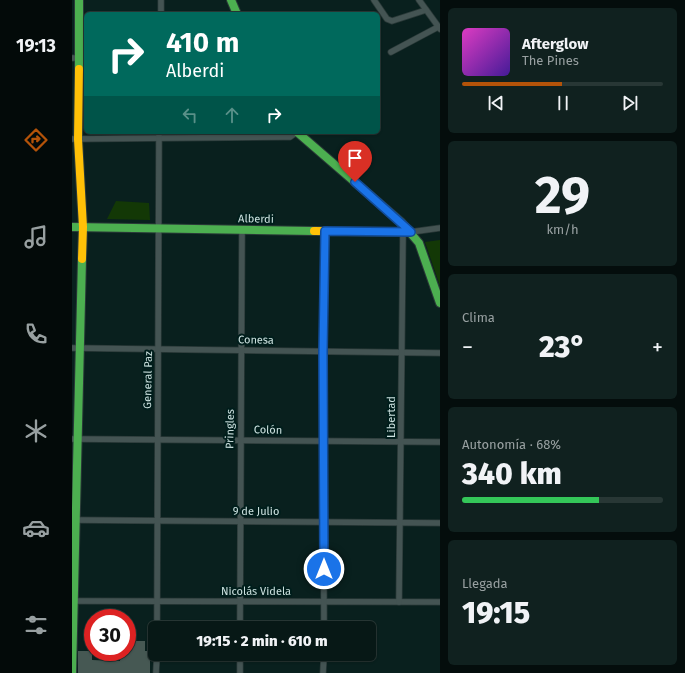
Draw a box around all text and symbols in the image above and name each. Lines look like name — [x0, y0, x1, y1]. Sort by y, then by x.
text: 410 m — [166, 26, 239, 59]
icon: right — [100, 28, 152, 80]
text: 19:13 — [16, 35, 56, 57]
text: Afterglow — [522, 35, 588, 53]
text: The Pines — [522, 53, 579, 68]
text: Alberdi — [166, 60, 224, 82]
icon: previous — [485, 92, 507, 114]
icon: pause — [552, 92, 574, 114]
icon: next — [619, 92, 641, 114]
icon: left — [179, 104, 201, 126]
icon: ahead — [221, 104, 243, 126]
icon: right — [263, 104, 285, 126]
icon: directions — [22, 126, 50, 154]
pin — [338, 141, 372, 182]
icon: arrive — [344, 147, 366, 169]
text: 29 — [535, 164, 590, 227]
street label: Alberdi — [238, 212, 274, 226]
text: km/h — [546, 222, 579, 237]
icon: music — [22, 223, 50, 251]
text: Clima — [462, 310, 495, 325]
icon: phone — [22, 320, 50, 348]
text: 23° — [539, 329, 586, 365]
street label: Conesa — [238, 333, 274, 347]
text: − — [462, 334, 473, 361]
text: + — [652, 334, 663, 361]
street label: General Paz — [141, 351, 155, 409]
street label: Libertad — [385, 396, 398, 438]
street label: Pringles — [223, 409, 237, 449]
icon: climate — [22, 417, 50, 445]
street label: Colón — [254, 423, 282, 437]
text: Autonomía · 68% — [462, 437, 561, 452]
text: 340 km — [462, 456, 562, 492]
street label: 9 de Julio — [233, 505, 279, 518]
icon: car — [22, 514, 50, 542]
position arrow — [303, 548, 345, 590]
text: Llegada — [462, 576, 508, 591]
street label: Nicolás Videla — [221, 585, 291, 598]
text: 19:15 — [462, 595, 530, 631]
speed limit sign: 30 — [84, 609, 136, 661]
icon: filters — [22, 611, 50, 639]
text: 19:15 · 2 min · 610 m — [196, 632, 328, 650]

